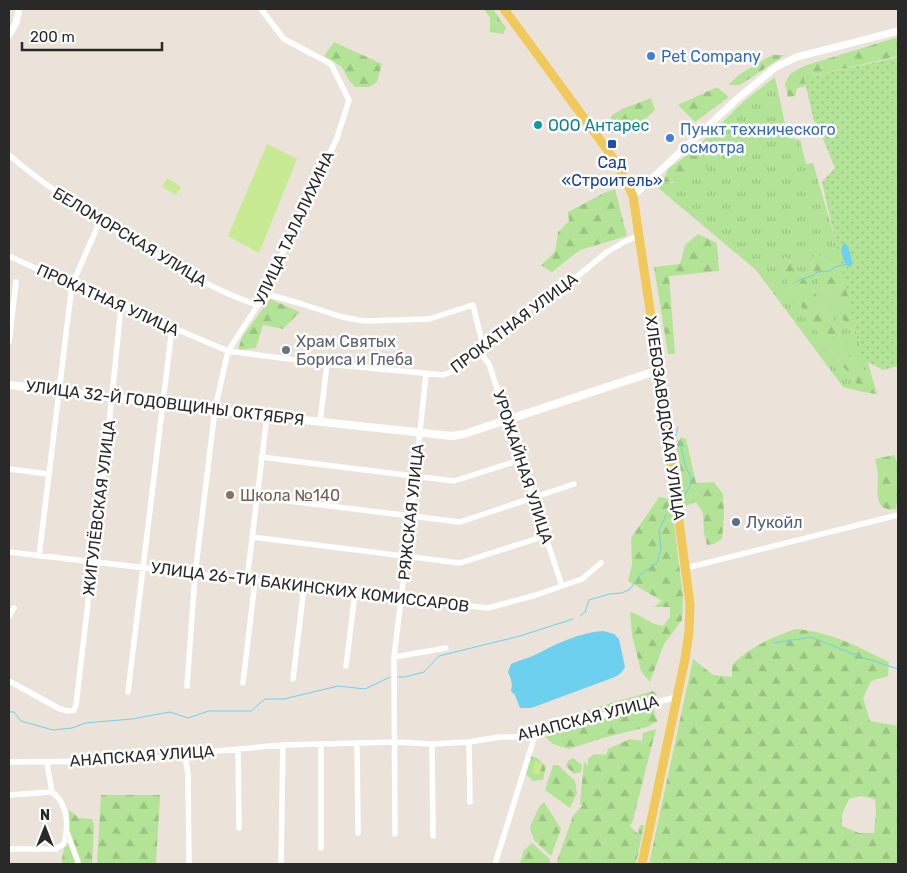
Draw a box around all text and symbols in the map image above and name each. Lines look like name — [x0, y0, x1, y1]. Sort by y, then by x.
scale bar — [22, 20, 162, 52]
text: 200 m — [30, 28, 75, 46]
place label: Pet Company — [661, 47, 761, 66]
marker: Pet Company — [645, 50, 657, 62]
place label: ООО Антарес — [548, 116, 649, 135]
marker: ООО Антарес — [532, 119, 544, 131]
place label: Пункт технического осмотра — [680, 120, 836, 157]
marker: Пункт технического осмотра — [664, 132, 676, 144]
marker: Сад «Строитель» — [606, 138, 618, 150]
street label: УЛИЦА ТАЛАЛИХИНА — [250, 148, 338, 308]
place label: Сад «Строитель» — [561, 153, 663, 190]
street label: БЕЛОМОРСКАЯ УЛИЦА — [49, 183, 211, 291]
street label: ПРОКАТНАЯ УЛИЦА — [34, 260, 182, 340]
street label: ПРОКАТНАЯ УЛИЦА — [447, 269, 581, 377]
street label: ХЛЕБОЗАВОДСКАЯ УЛИЦА — [641, 315, 689, 522]
place label: Храм Святых Бориса и Глеба — [296, 332, 413, 369]
marker: Храм Святых Бориса и Глеба — [280, 344, 292, 356]
street label: УЛИЦА 32-Й ГОДОВЩИНЫ ОКТЯБРЯ — [25, 376, 305, 430]
street label: УРОЖАЙНАЯ УЛИЦА — [489, 388, 557, 546]
street label: ЖИГУЛЁВСКАЯ УЛИЦА — [79, 419, 119, 597]
street label: РЯЖСКАЯ УЛИЦА — [394, 442, 428, 581]
place label: Школа №140 — [240, 486, 340, 505]
marker: Школа №140 — [224, 489, 236, 501]
place label: Лукойл — [746, 513, 802, 532]
marker: Лукойл — [730, 516, 742, 528]
street label: УЛИЦА 26-ТИ БАКИНСКИХ КОМИССАРОВ — [150, 558, 470, 616]
street label: АНАПСКАЯ УЛИЦА — [515, 691, 661, 745]
street label: АНАПСКАЯ УЛИЦА — [69, 741, 215, 771]
north arrow — [20, 803, 70, 853]
text: N — [40, 807, 50, 824]

